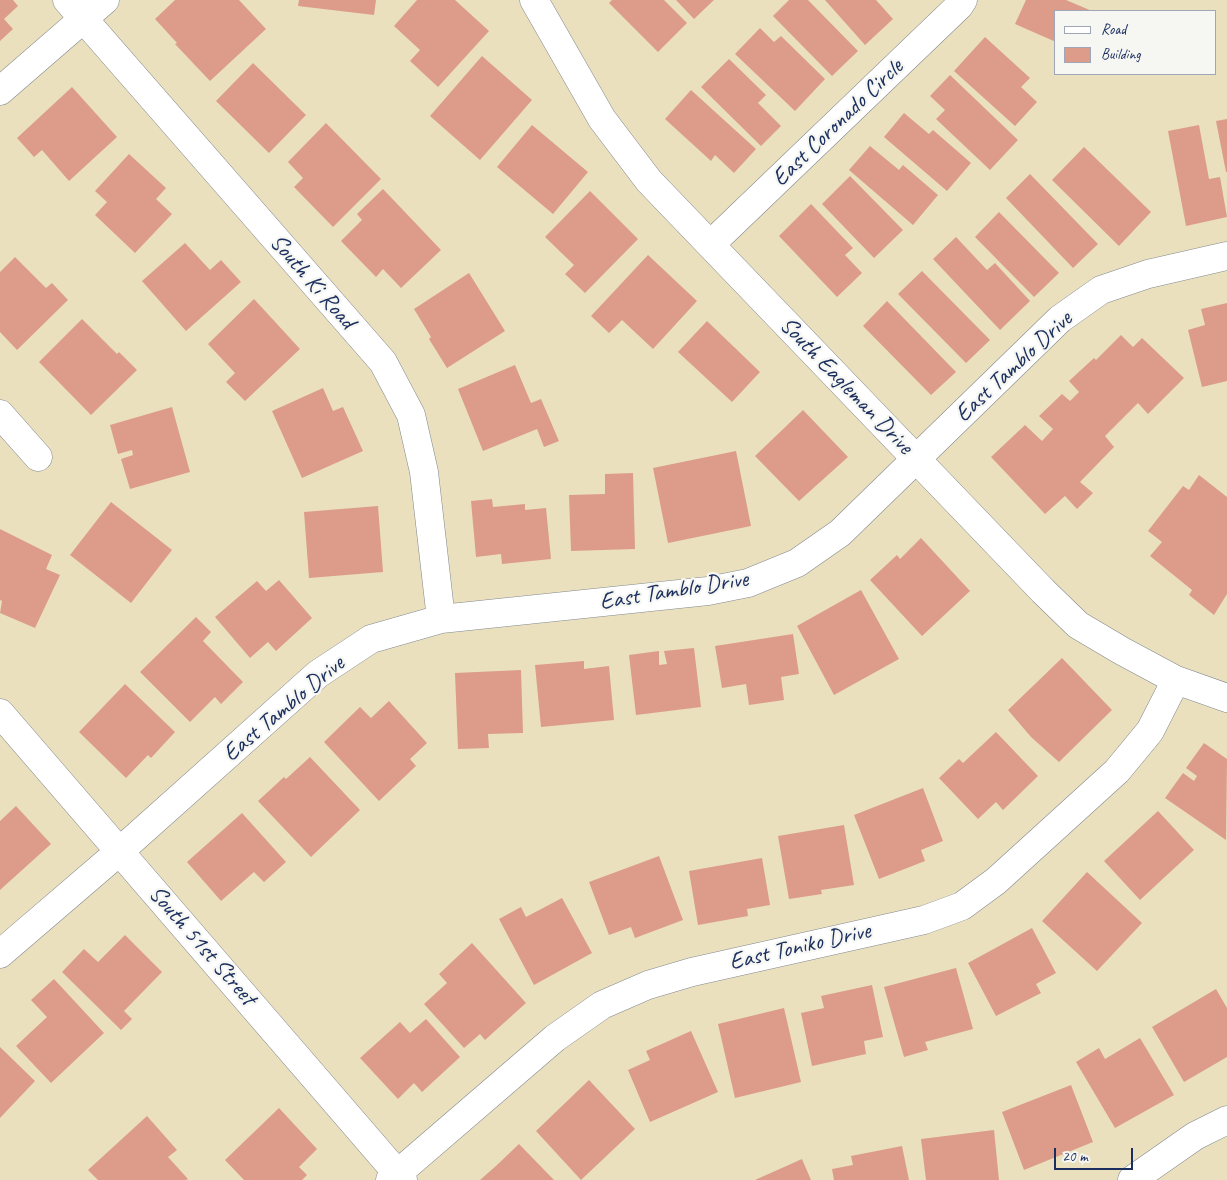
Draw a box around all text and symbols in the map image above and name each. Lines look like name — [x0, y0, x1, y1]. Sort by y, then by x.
legend — [1054, 10, 1217, 75]
text: Road — [1101, 20, 1126, 39]
text: Building — [1101, 45, 1140, 64]
street label: East Coronado Circle — [766, 53, 910, 193]
street label: South Ki Road — [263, 229, 361, 335]
street label: East Tamblo Drive — [949, 305, 1079, 429]
street label: South Eagleman Drive — [773, 311, 919, 461]
street label: East Tamblo Drive — [598, 565, 750, 617]
street label: East Tamblo Drive — [217, 650, 351, 768]
street label: South 51st Street — [142, 880, 262, 1012]
street label: East Toniko Drive — [727, 917, 873, 977]
scale bar — [1057, 1138, 1136, 1170]
text: 20 m — [1062, 1147, 1088, 1166]

